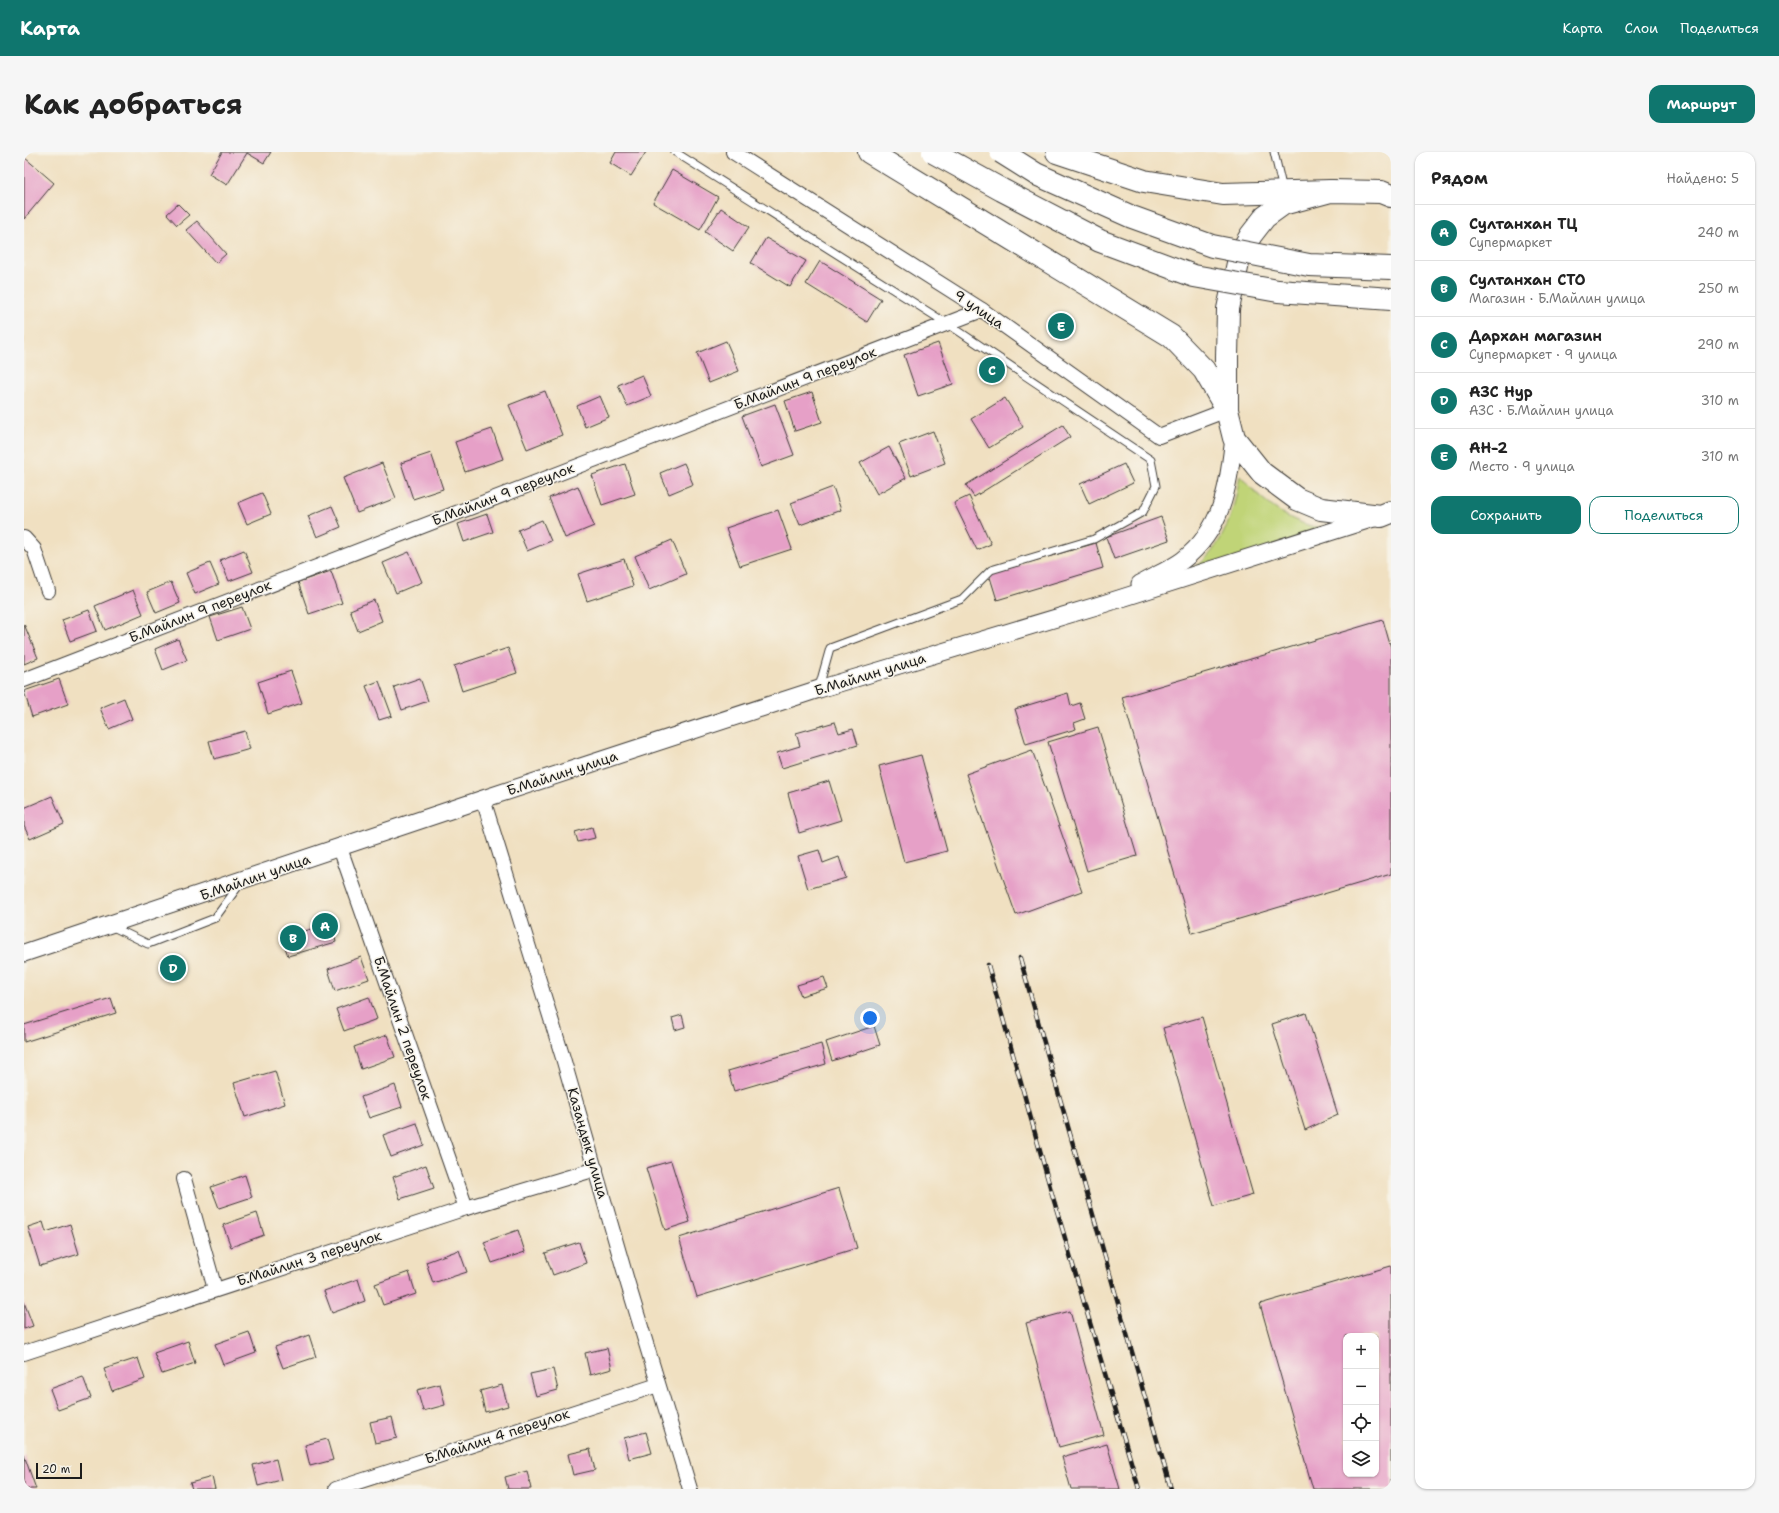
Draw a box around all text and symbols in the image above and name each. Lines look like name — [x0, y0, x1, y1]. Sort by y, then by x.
text: Карта — [20, 16, 80, 41]
text: Карта — [1562, 19, 1603, 37]
text: Слои — [1625, 19, 1658, 37]
text: Поделиться — [1680, 19, 1759, 37]
text: Как добраться — [24, 85, 243, 123]
button: Маршрут — [1649, 85, 1755, 123]
text: Рядом — [1431, 167, 1488, 189]
text: Найдено: 5 — [1666, 170, 1739, 187]
text: Султанхан ТЦ — [1469, 214, 1577, 234]
text: A — [1439, 224, 1449, 241]
text: 240 m — [1697, 224, 1739, 241]
text: Супермаркет — [1469, 234, 1552, 251]
text: Султанхан СТО — [1469, 270, 1586, 290]
text: B — [1440, 280, 1448, 297]
text: 250 m — [1698, 280, 1739, 297]
street label: 9 улица — [950, 286, 1008, 333]
text: Магазин · Б.Майлин улица — [1469, 290, 1645, 307]
pin: E — [1048, 311, 1074, 341]
text: Дархан магазин — [1469, 326, 1602, 346]
text: C — [1440, 336, 1448, 353]
text: 290 m — [1697, 336, 1739, 353]
street label: Б.Майлин 9 переулок — [731, 342, 879, 413]
text: Супермаркет · 9 улица — [1469, 346, 1617, 363]
pin: C — [979, 355, 1005, 385]
text: АЗС Нур — [1469, 382, 1533, 402]
text: D — [1439, 392, 1449, 409]
text: 310 m — [1701, 392, 1739, 409]
text: АЗС · Б.Майлин улица — [1469, 402, 1614, 419]
text: АН-2 — [1469, 438, 1508, 458]
text: E — [1440, 448, 1448, 465]
text: 310 m — [1701, 448, 1739, 465]
street label: Б.Майлин 9 переулок — [429, 458, 577, 529]
text: Место · 9 улица — [1469, 458, 1575, 475]
button: Сохранить — [1431, 496, 1581, 534]
button: Поделиться — [1589, 496, 1739, 534]
street label: Б.Майлин 9 переулок — [126, 575, 274, 646]
street label: Б.Майлин улица — [812, 648, 928, 699]
street label: Б.Майлин улица — [504, 747, 620, 799]
street label: Б.Майлин улица — [198, 850, 313, 904]
pin: A — [312, 911, 338, 941]
pin: B — [280, 923, 306, 953]
pin: D — [160, 953, 186, 983]
street label: Б.Майлин 2 переулок — [370, 954, 436, 1103]
your location — [860, 1008, 880, 1028]
street label: Казандык улица — [564, 1085, 613, 1201]
street label: Б.Майлин 3 переулок — [234, 1226, 384, 1290]
map controls — [1343, 1333, 1379, 1477]
button: + — [1343, 1333, 1379, 1369]
button: − — [1343, 1369, 1379, 1405]
street label: Б.Майлин 4 переулок — [422, 1404, 572, 1468]
button: locate — [1343, 1405, 1379, 1441]
button: layers — [1343, 1441, 1379, 1477]
scale bar — [36, 1461, 82, 1480]
text: 20 m — [42, 1462, 70, 1477]

